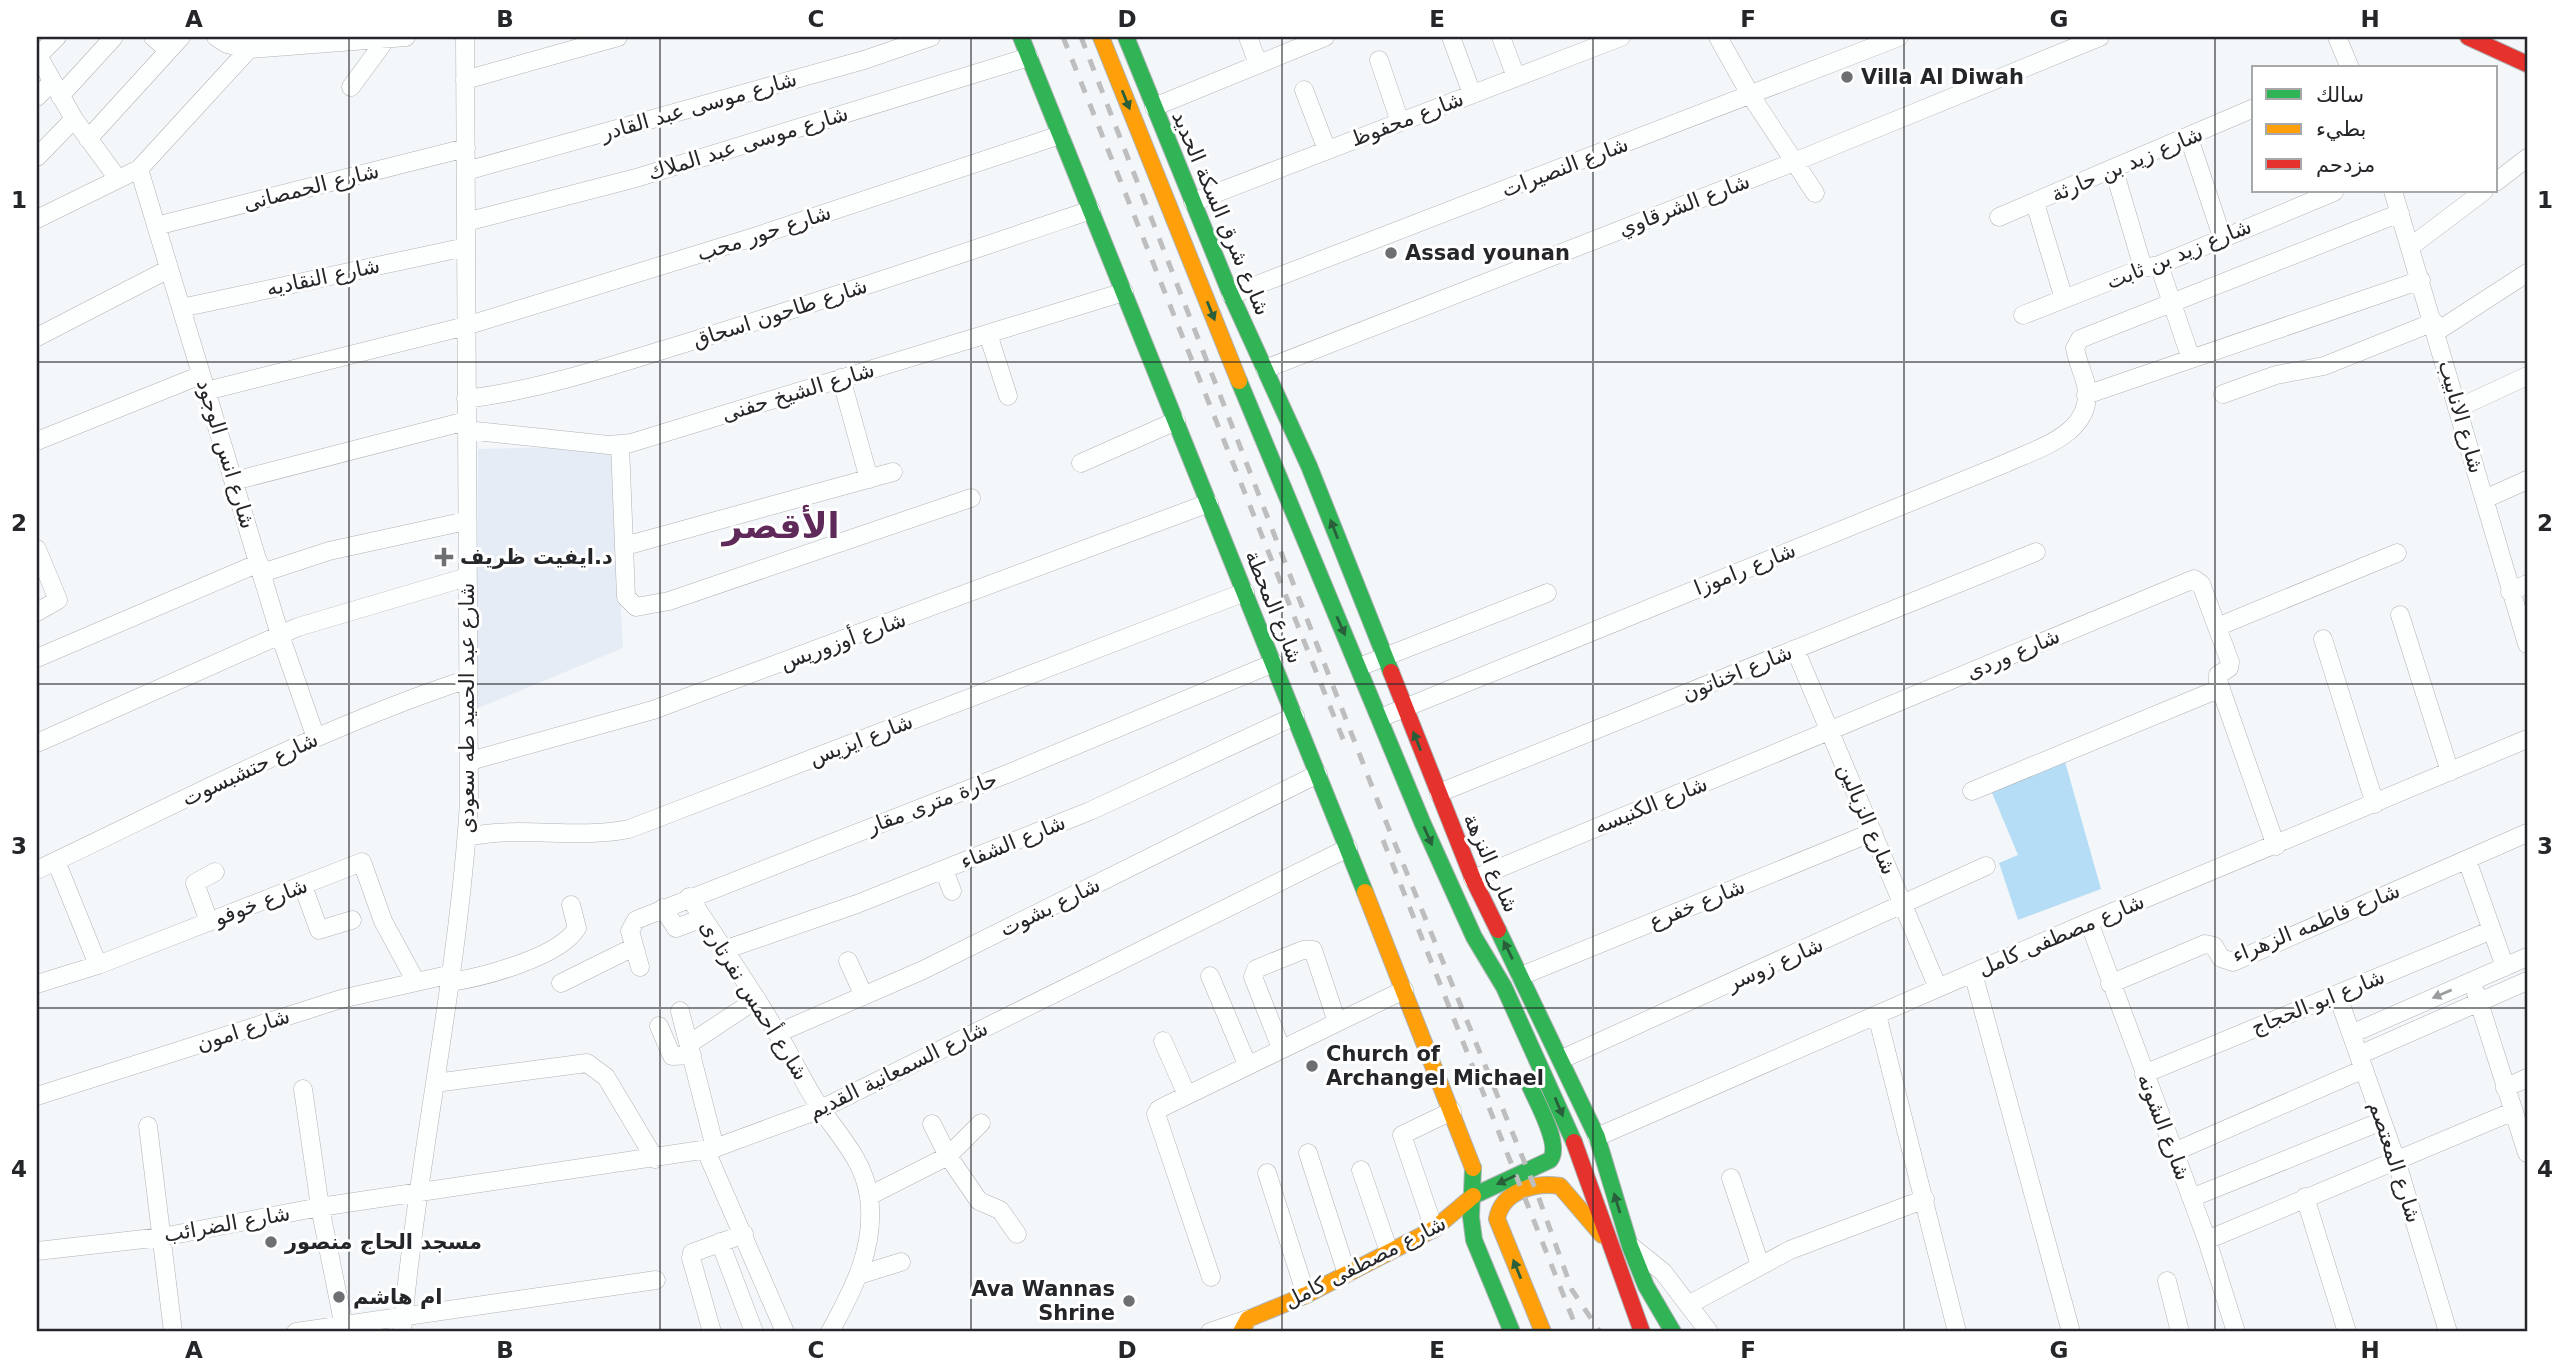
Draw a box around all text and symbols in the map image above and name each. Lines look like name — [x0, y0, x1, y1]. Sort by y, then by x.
text: A — [185, 6, 203, 32]
text: B — [496, 6, 514, 32]
text: C — [808, 6, 824, 32]
text: D — [1117, 6, 1137, 32]
text: E — [1429, 6, 1445, 32]
text: F — [1740, 6, 1756, 32]
text: G — [2050, 6, 2068, 32]
text: H — [2360, 6, 2380, 32]
place label: Villa Al Diwah — [1861, 65, 2024, 89]
legend — [2252, 66, 2498, 192]
street label: شارع موسى عبد القادر — [597, 67, 800, 146]
marker: Villa Al Diwah — [1839, 69, 1855, 85]
text: سالك — [2316, 83, 2364, 107]
street label: شارع محفوظ — [1347, 86, 1467, 152]
one-way arrow — [1120, 90, 1131, 111]
street label: شارع موسى عبد الملاك — [645, 101, 851, 185]
street label: شارع شرق السكة الحديد — [1167, 107, 1275, 319]
text: بطيء — [2316, 117, 2366, 141]
street label: شارع زيد بن حارثة — [2048, 121, 2206, 207]
street label: شارع النصيرات — [1498, 132, 1632, 202]
text: مزدحم — [2316, 153, 2375, 178]
street label: شارع الحمصانى — [241, 159, 381, 215]
street label: شارع الشرقاوي — [1615, 169, 1753, 241]
text: 1 — [11, 187, 27, 213]
text: 1 — [2537, 187, 2553, 213]
street label: شارع حور محب — [694, 200, 834, 266]
street label: شارع زيد بن ثابت — [2103, 214, 2255, 294]
place label: Assad younan — [1405, 241, 1570, 265]
marker: Assad younan — [1383, 245, 1399, 261]
street label: شارع النقاديه — [264, 253, 382, 301]
street label: شارع طاحون اسحاق — [690, 273, 870, 353]
one-way arrow — [1205, 301, 1216, 322]
street label: شارع الشيخ حفنى — [719, 357, 877, 427]
street label: شارع الانابيب — [2433, 358, 2489, 476]
street label: شارع انس الوجود — [192, 377, 260, 531]
district label: الأقصر — [720, 504, 840, 547]
text: 2 — [11, 510, 27, 536]
text: 2 — [2537, 510, 2553, 536]
one-way arrow — [1328, 519, 1339, 540]
street label: شارع راموزا — [1691, 538, 1799, 600]
place label: د.ايفيت ظريف — [460, 545, 613, 569]
marker: د.ايفيت ظريف — [434, 547, 454, 567]
street label: شارع المحطة — [1240, 547, 1308, 667]
street label: شارع عبد الحميد طه سعودى — [455, 583, 479, 833]
street label: شارع أوزوريس — [776, 605, 909, 675]
one-way arrow — [1335, 616, 1347, 636]
street label: شارع وردى — [1963, 624, 2063, 684]
street label: شارع اخناتون — [1678, 640, 1796, 706]
street label: شارع ايزيس — [806, 709, 916, 771]
street label: شارع حتشبسوت — [178, 727, 322, 811]
one-way arrow — [1412, 730, 1423, 751]
street label: شارع الزبالين — [1833, 760, 1901, 878]
street label: حارة مترى مقار — [862, 767, 1001, 839]
street label: شارع الكنيسه — [1591, 771, 1711, 839]
street label: شارع الشفاء — [957, 810, 1069, 874]
street label: شارع النزهة — [1459, 810, 1523, 916]
one-way arrow — [1422, 826, 1434, 846]
text: 3 — [11, 833, 27, 859]
text: 3 — [2537, 833, 2553, 859]
street label: شارع بشوت — [996, 872, 1104, 942]
street label: شارع خوفو — [210, 873, 311, 931]
street label: شارع خفرع — [1646, 874, 1748, 934]
street label: شارع فاطمه الزهراء — [2229, 878, 2403, 968]
street label: شارع مصطفى كامل — [1974, 889, 2148, 981]
street label: شارع أحمس نفرتارى — [695, 914, 815, 1085]
street label: شارع زوسر — [1722, 932, 1827, 996]
one-way arrow — [1502, 940, 1514, 960]
street label: شارع ابو الحجاج — [2248, 964, 2389, 1041]
one-way arrow — [2432, 989, 2453, 1000]
street label: شارع امون — [193, 1004, 293, 1056]
street label: شارع السمعانية القديم — [804, 1016, 992, 1125]
place label: Church of Archangel Michael — [1326, 1042, 1544, 1090]
marker: Church of Archangel Michael — [1304, 1058, 1320, 1074]
street label: شارع الشونه — [2133, 1070, 2195, 1184]
one-way arrow — [1553, 1097, 1565, 1117]
street label: شارع المعتصم — [2363, 1098, 2426, 1226]
text: 4 — [11, 1156, 27, 1182]
text: 4 — [2537, 1156, 2553, 1182]
one-way arrow — [1496, 1175, 1516, 1186]
one-way arrow — [1612, 1192, 1622, 1213]
street label: شارع الضرائب — [162, 1201, 292, 1247]
street label: شارع مصطفى كامل — [1280, 1211, 1450, 1313]
place label: مسجد الحاج منصور — [284, 1230, 482, 1255]
marker: مسجد الحاج منصور — [263, 1234, 279, 1250]
one-way arrow — [1512, 1258, 1523, 1279]
place label: Ava Wannas Shrine — [971, 1277, 1115, 1325]
place label: ام هاشم — [353, 1285, 442, 1309]
marker: ام هاشم — [331, 1289, 347, 1305]
marker: Ava Wannas Shrine — [1121, 1293, 1137, 1309]
text: A — [185, 1337, 203, 1363]
text: B — [496, 1337, 514, 1363]
text: C — [808, 1337, 824, 1363]
text: D — [1117, 1337, 1137, 1363]
text: E — [1429, 1337, 1445, 1363]
text: F — [1740, 1337, 1756, 1363]
text: G — [2050, 1337, 2068, 1363]
text: H — [2360, 1337, 2380, 1363]

